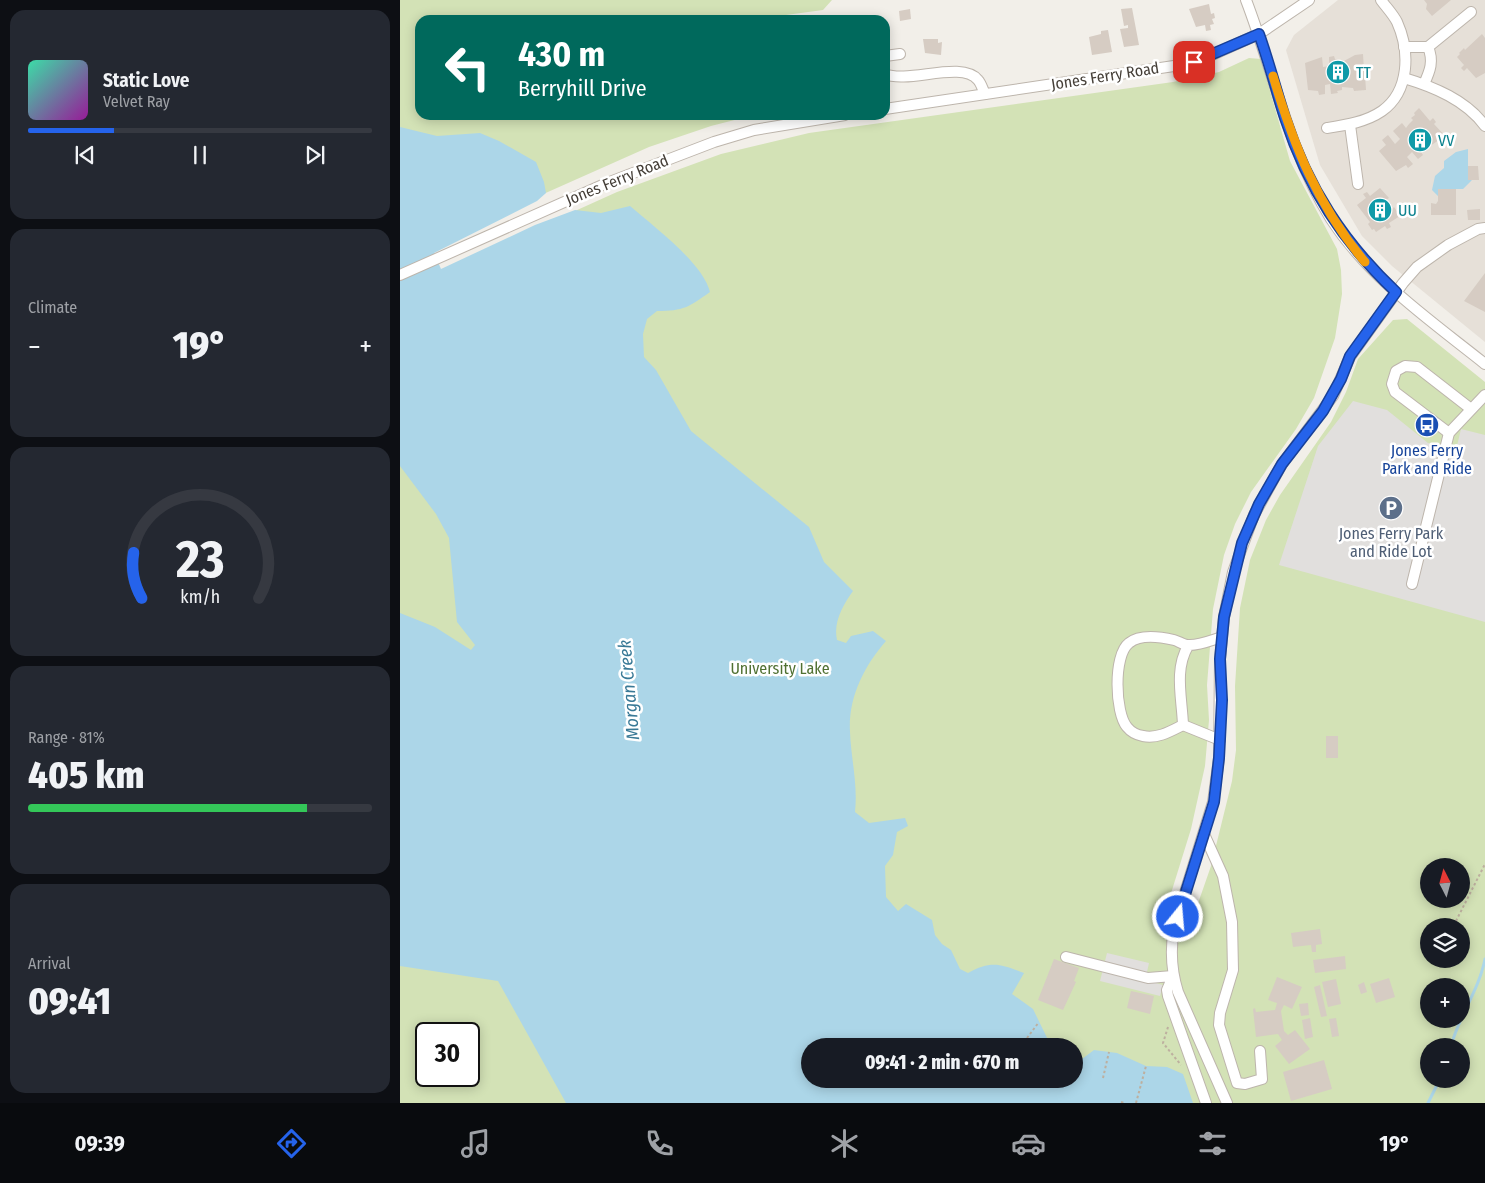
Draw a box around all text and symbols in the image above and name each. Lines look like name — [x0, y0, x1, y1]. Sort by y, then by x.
text: 430 m — [518, 33, 605, 75]
icon: left — [435, 35, 500, 100]
pin — [1173, 41, 1215, 83]
icon: arrive — [1180, 48, 1208, 76]
street label: Jones Ferry Road — [1050, 58, 1160, 94]
building icon: TT — [1325, 59, 1351, 85]
place label: TT — [1356, 63, 1371, 82]
text: Static Love — [103, 69, 190, 92]
text: Berryhill Drive — [518, 75, 647, 102]
text: Velvet Ray — [103, 92, 170, 111]
building icon: VV — [1407, 127, 1433, 153]
place label: VV — [1438, 131, 1455, 150]
icon: previous — [71, 141, 99, 169]
icon: pause — [186, 141, 214, 169]
icon: next — [301, 141, 329, 169]
street label: Jones Ferry Road — [563, 151, 671, 209]
building icon: UU — [1367, 197, 1393, 223]
place label: UU — [1398, 201, 1417, 220]
text: Climate — [28, 298, 77, 317]
text: 19° — [173, 322, 227, 368]
text: − — [28, 330, 41, 363]
text: + — [359, 330, 372, 363]
bus stop icon: Jones Ferry Park and Ride — [1414, 412, 1440, 438]
place label: Jones Ferry Park and Ride — [1382, 441, 1472, 478]
parking icon: Jones Ferry Park and Ride Lot — [1378, 495, 1404, 521]
place label: Jones Ferry Park and Ride Lot — [1339, 524, 1444, 561]
text: 23 — [175, 528, 224, 591]
text: km/h — [180, 586, 220, 608]
water label: Morgan Creek — [614, 639, 644, 741]
park label: University Lake — [730, 659, 830, 678]
text: Range · 81% — [28, 728, 105, 747]
text: 405 km — [28, 752, 144, 798]
north arrow — [1420, 858, 1470, 908]
map controls — [1420, 858, 1470, 1088]
position arrow — [1151, 890, 1203, 942]
button: layers — [1420, 918, 1470, 968]
text: Arrival — [28, 954, 70, 973]
text: 09:41 — [28, 978, 111, 1024]
button: + — [1420, 978, 1470, 1028]
speed limit sign: 30 — [415, 1022, 480, 1087]
button: − — [1420, 1038, 1470, 1088]
text: 09:41 · 2 min · 670 m — [865, 1051, 1019, 1074]
icon: directions — [274, 1126, 309, 1161]
icon: music — [458, 1126, 493, 1161]
icon: phone — [642, 1126, 677, 1161]
icon: climate — [827, 1126, 862, 1161]
icon: car — [1011, 1126, 1046, 1161]
icon: filters — [1195, 1126, 1230, 1161]
text: 09:39 — [75, 1130, 125, 1157]
text: 19° — [1379, 1130, 1410, 1157]

